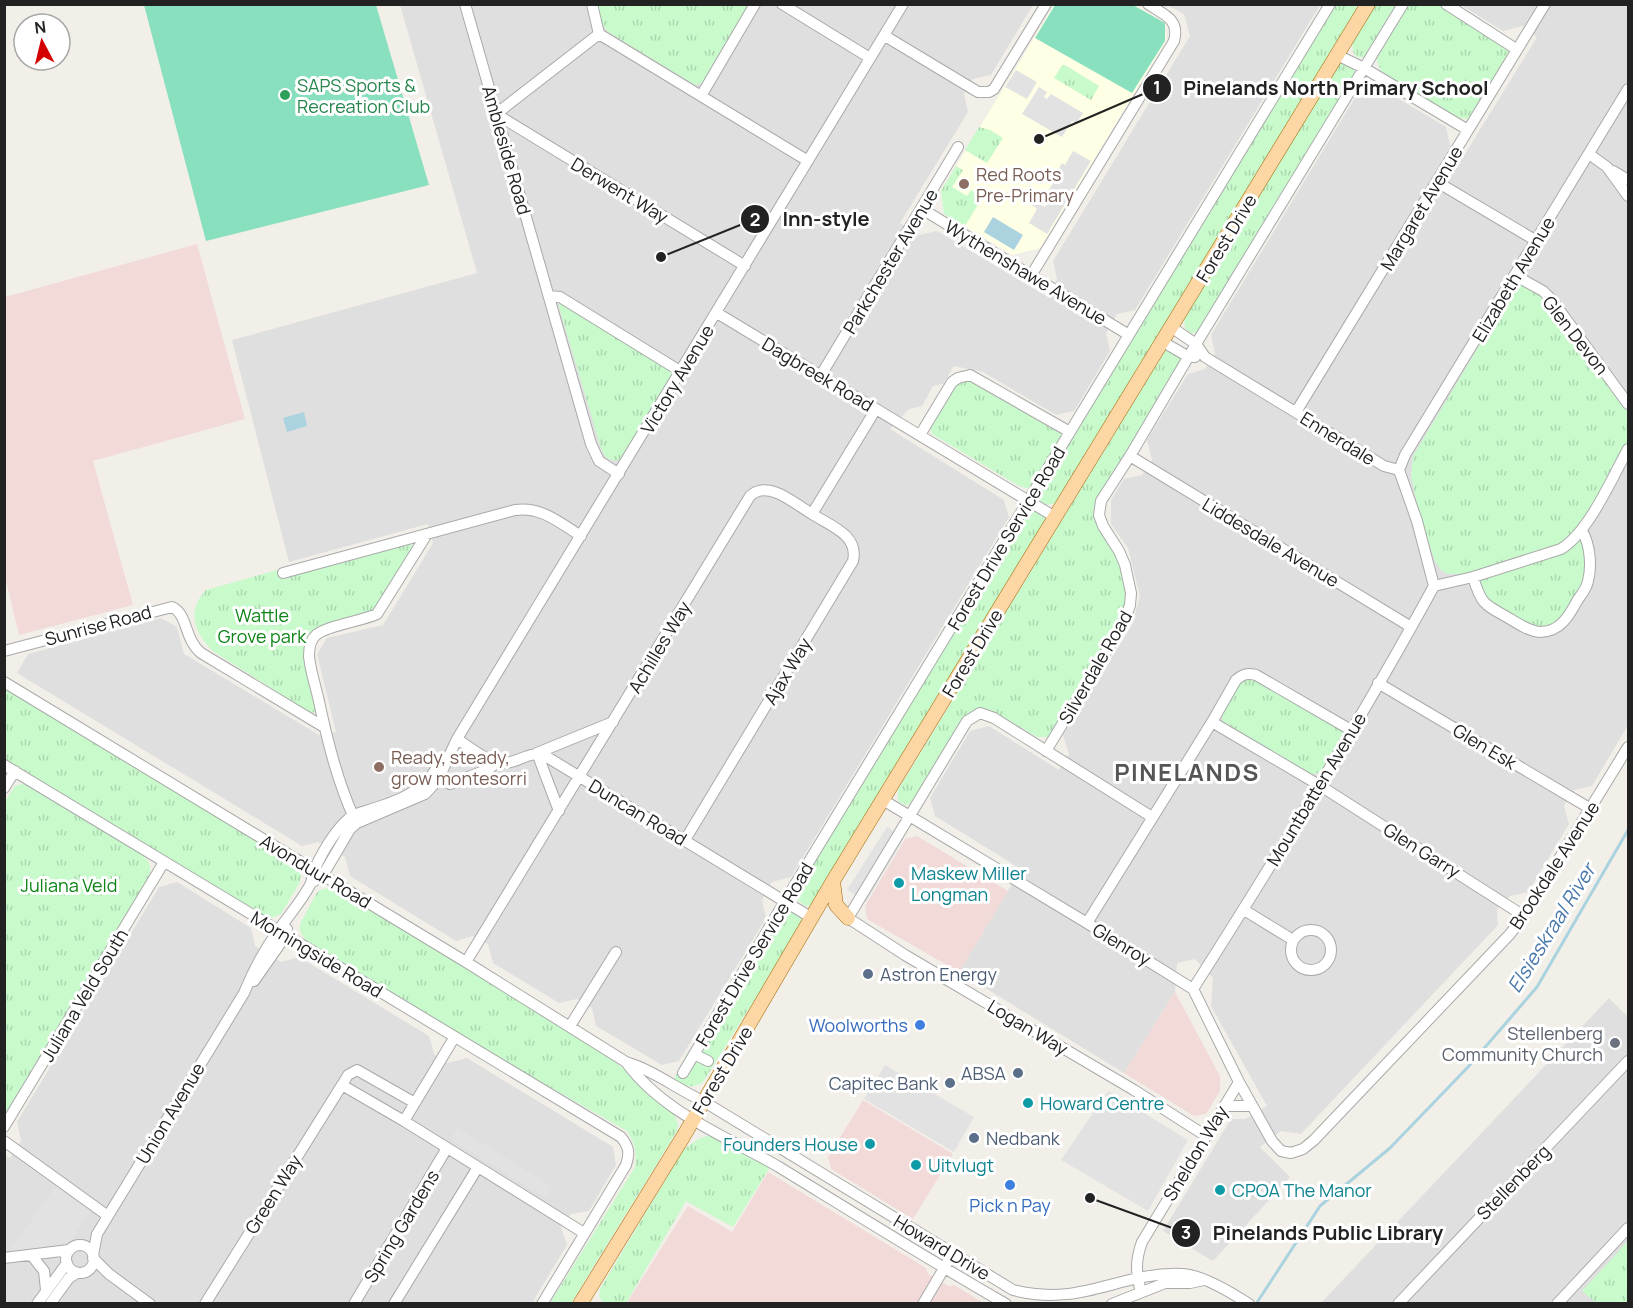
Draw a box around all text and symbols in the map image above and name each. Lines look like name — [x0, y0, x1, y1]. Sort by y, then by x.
north arrow — [12, 12, 72, 72]
text: N — [33, 15, 47, 39]
callout: Pinelands North Primary School — [1142, 69, 1501, 107]
place label: SAPS Sports & Recreation Club — [297, 73, 430, 118]
text: Pinelands North Primary School — [1183, 74, 1489, 101]
text: 1 — [1153, 75, 1161, 99]
street label: Ambleside Road — [477, 83, 537, 217]
marker: SAPS Sports & Recreation Club — [278, 88, 292, 102]
street label: Margaret Avenue — [1374, 141, 1468, 275]
street label: Derwent Way — [567, 152, 673, 229]
place label: Red Roots Pre-Primary — [976, 162, 1074, 207]
marker: Red Roots Pre-Primary — [957, 177, 971, 191]
street label: Parkchester Avenue — [837, 184, 943, 338]
street label: Forest Drive — [1190, 190, 1262, 286]
callout: Inn-style — [740, 200, 881, 238]
text: Inn-style — [782, 205, 870, 232]
text: 2 — [750, 207, 760, 231]
street label: Elizabeth Avenue — [1466, 212, 1560, 346]
street label: Wythenshawe Avenue — [941, 214, 1111, 330]
street label: Glen Devon — [1538, 291, 1614, 379]
street label: Victory Avenue — [635, 320, 719, 438]
street label: Dagbreek Road — [758, 331, 878, 417]
street label: Ennerdale — [1296, 406, 1380, 470]
street label: Forest Drive Service Road — [942, 442, 1070, 634]
street label: Liddesdale Avenue — [1198, 492, 1344, 592]
street label: Achilles Way — [622, 596, 696, 697]
street label: Sunrise Road — [42, 599, 154, 651]
park label: Wattle Grove park — [218, 603, 307, 648]
street label: Forest Drive — [936, 605, 1008, 701]
street label: Silverdale Road — [1053, 606, 1137, 728]
street label: Ajax Way — [758, 633, 817, 709]
street label: Mountbatten Avenue — [1261, 708, 1371, 870]
street label: Glen Esk — [1449, 718, 1522, 775]
place label: Ready, steady, grow montesorri — [391, 745, 527, 790]
district label: PINELANDS — [1114, 755, 1260, 788]
marker: Ready, steady, grow montesorri — [372, 760, 386, 774]
street label: Duncan Road — [585, 773, 691, 851]
street label: Brookdale Avenue — [1504, 796, 1604, 934]
street label: Glen Garry — [1379, 817, 1465, 883]
street label: Avonduur Road — [256, 828, 376, 914]
water label: Elsieskraal River — [1501, 856, 1603, 997]
street label: Forest Drive Service Road — [690, 858, 818, 1050]
place label: Maskew Miller Longman — [911, 861, 1027, 906]
park label: Juliana Veld — [21, 873, 117, 897]
marker: Maskew Miller Longman — [892, 876, 906, 890]
street label: Morningside Road — [247, 905, 387, 1003]
street label: Glenroy — [1088, 917, 1156, 971]
street label: Juliana Veld South — [35, 924, 133, 1066]
place label: Astron Energy — [880, 962, 998, 986]
marker: Astron Energy — [861, 967, 875, 981]
street label: Logan Way — [983, 994, 1073, 1061]
place label: Woolworths — [809, 1013, 908, 1037]
marker: Woolworths — [913, 1018, 927, 1032]
place label: Stellenberg Community Church — [1442, 1021, 1603, 1066]
street label: Forest Drive — [686, 1022, 758, 1118]
marker: Stellenberg Community Church — [1608, 1036, 1622, 1050]
street label: Union Avenue — [130, 1058, 210, 1168]
place label: ABSA — [961, 1061, 1007, 1085]
marker: ABSA — [1011, 1066, 1025, 1080]
place label: Capitec Bank — [829, 1071, 939, 1095]
marker: Capitec Bank — [943, 1076, 957, 1090]
place label: Howard Centre — [1040, 1091, 1164, 1115]
marker: Howard Centre — [1021, 1096, 1035, 1110]
street label: Sheldon Way — [1157, 1100, 1233, 1205]
place label: Nedbank — [986, 1126, 1061, 1150]
marker: Nedbank — [967, 1131, 981, 1145]
place label: Founders House — [723, 1132, 858, 1156]
marker: Founders House — [863, 1137, 877, 1151]
street label: Stellenberg — [1471, 1139, 1555, 1225]
street label: Green Way — [239, 1149, 307, 1238]
place label: Uitvlugt — [928, 1153, 994, 1177]
marker: Uitvlugt — [909, 1158, 923, 1172]
street label: Spring Gardens — [358, 1165, 444, 1287]
marker: Pick n Pay — [1003, 1178, 1017, 1192]
place label: CPOA The Manor — [1232, 1178, 1372, 1202]
marker: CPOA The Manor — [1213, 1183, 1227, 1197]
place label: Pick n Pay — [969, 1193, 1051, 1217]
street label: Howard Drive — [889, 1209, 995, 1285]
callout: Pinelands Public Library — [1171, 1214, 1455, 1252]
text: Pinelands Public Library — [1213, 1219, 1444, 1246]
text: 3 — [1181, 1220, 1191, 1244]

